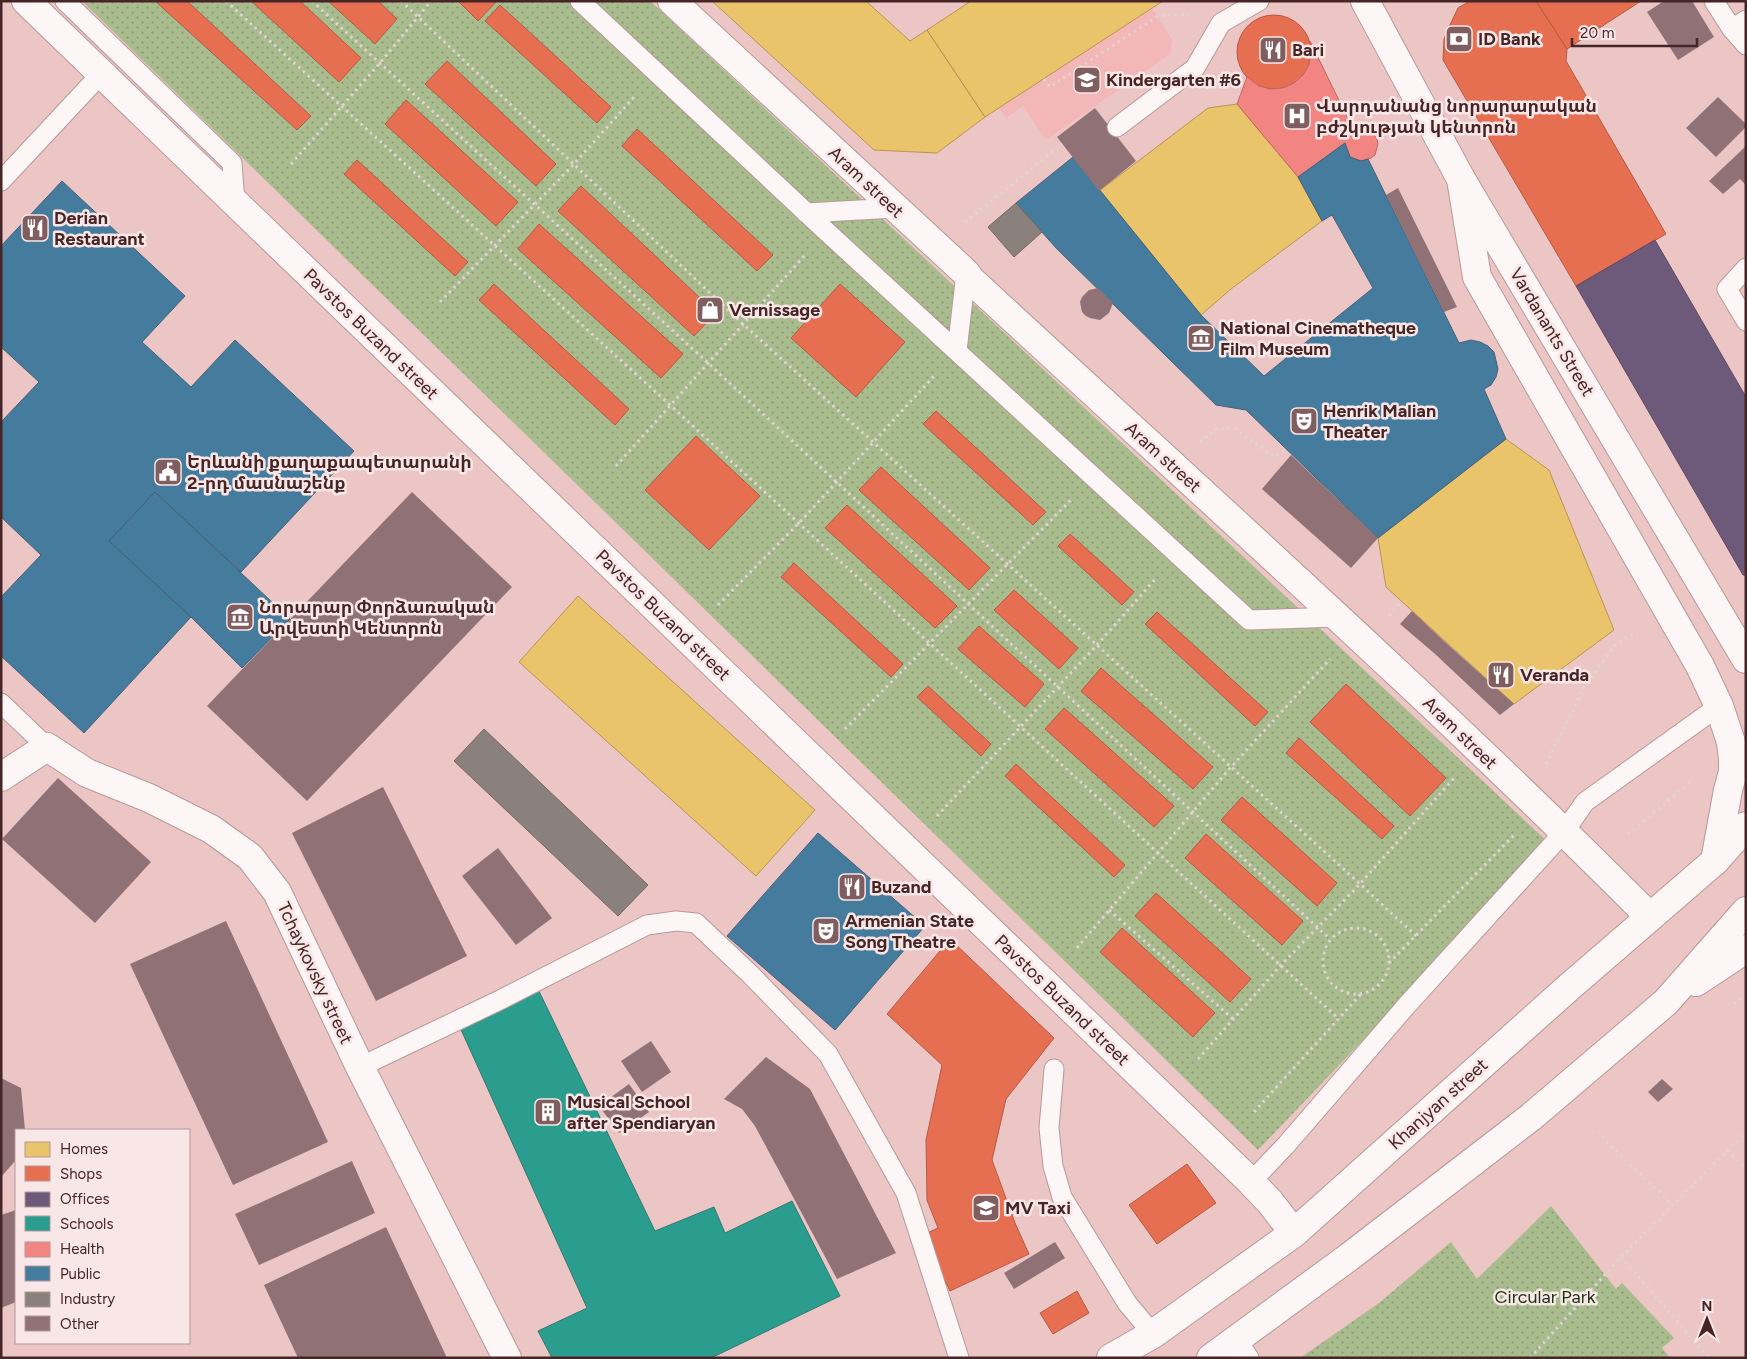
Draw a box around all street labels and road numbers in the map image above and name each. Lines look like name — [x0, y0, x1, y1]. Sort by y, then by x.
street label: Aram street — [824, 142, 908, 223]
street label: Pavstos Buzand street — [299, 264, 443, 404]
street label: Vardanants Street — [1505, 264, 1599, 400]
street label: Aram street — [1120, 417, 1206, 497]
street label: Pavstos Buzand street — [591, 545, 735, 685]
street label: Aram street — [1418, 692, 1502, 774]
street label: Tchaykovsky street — [272, 899, 358, 1048]
street label: Pavstos Buzand street — [990, 930, 1134, 1070]
street label: Khanjyan street — [1384, 1054, 1492, 1154]

